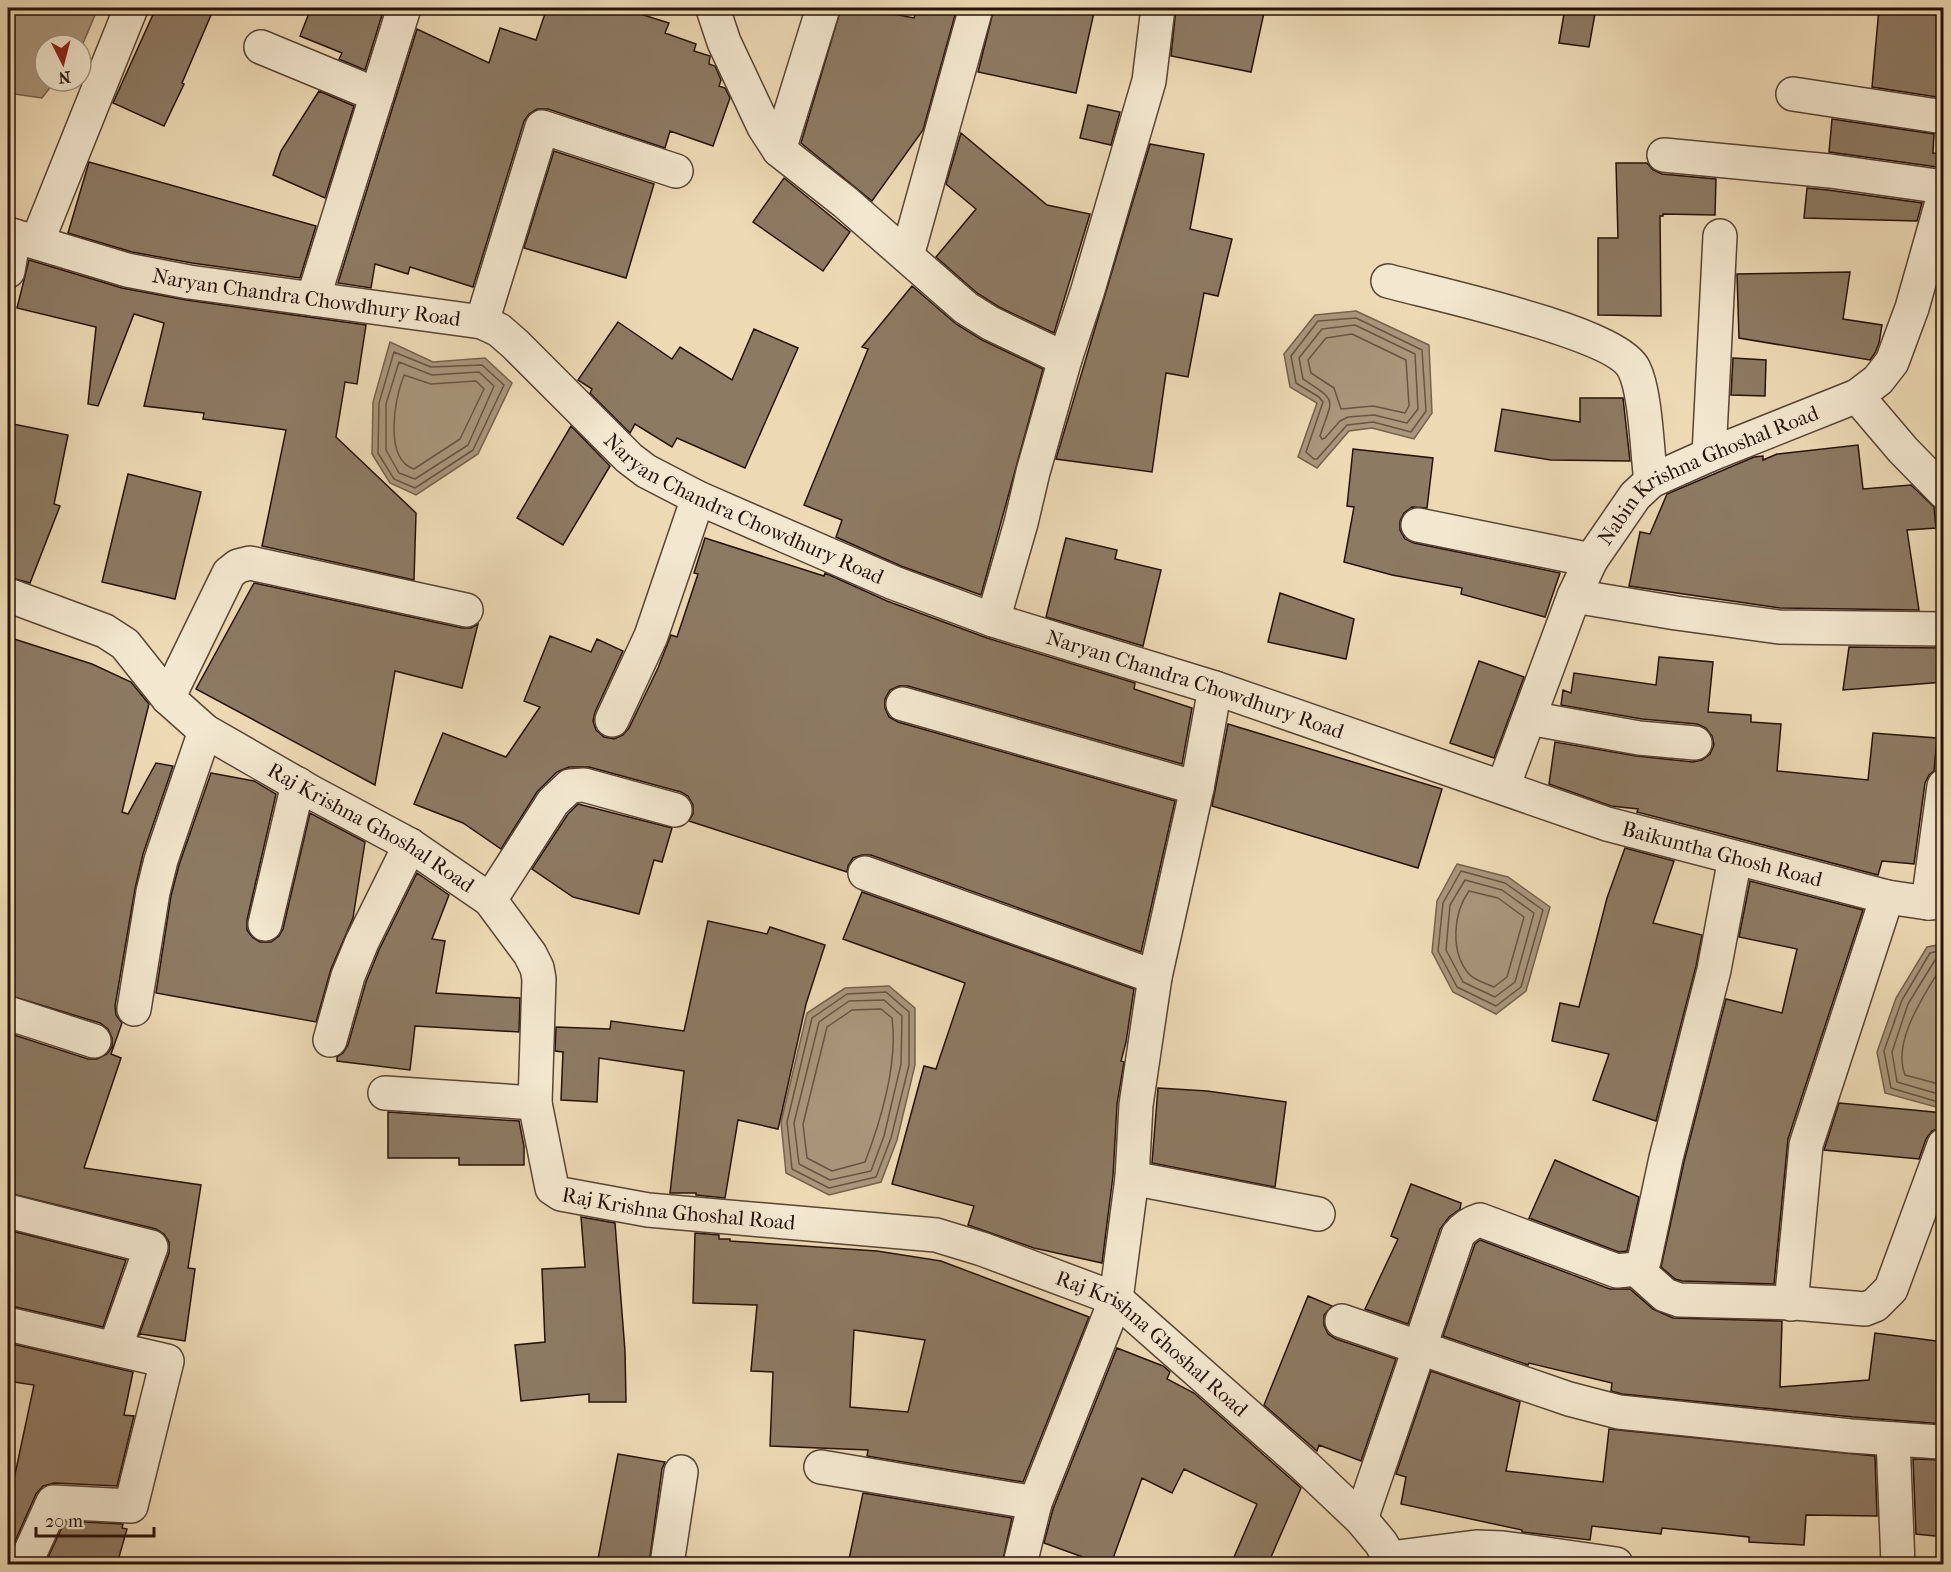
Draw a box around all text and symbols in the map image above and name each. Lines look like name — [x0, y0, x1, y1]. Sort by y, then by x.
north arrow — [33, 33, 93, 93]
text: N — [57, 67, 72, 88]
street label: Naryan Chandra Chowdhury Road — [150, 263, 463, 331]
street label: Nabin Krishna Ghoshal Road — [1593, 400, 1822, 550]
street label: Naryan Chandra Chowdhury Road — [599, 428, 888, 589]
street label: Naryan Chandra Chowdhury Road — [1044, 625, 1348, 744]
street label: Raj Krishna Ghoshal Road — [264, 758, 479, 898]
street label: Baikuntha Ghosh Road — [1620, 816, 1825, 892]
street label: Raj Krishna Ghoshal Road — [560, 1182, 797, 1235]
street label: Raj Krishna Ghoshal Road — [1052, 1266, 1253, 1422]
scale bar — [36, 1500, 154, 1538]
text: 20 m — [45, 1511, 83, 1532]

